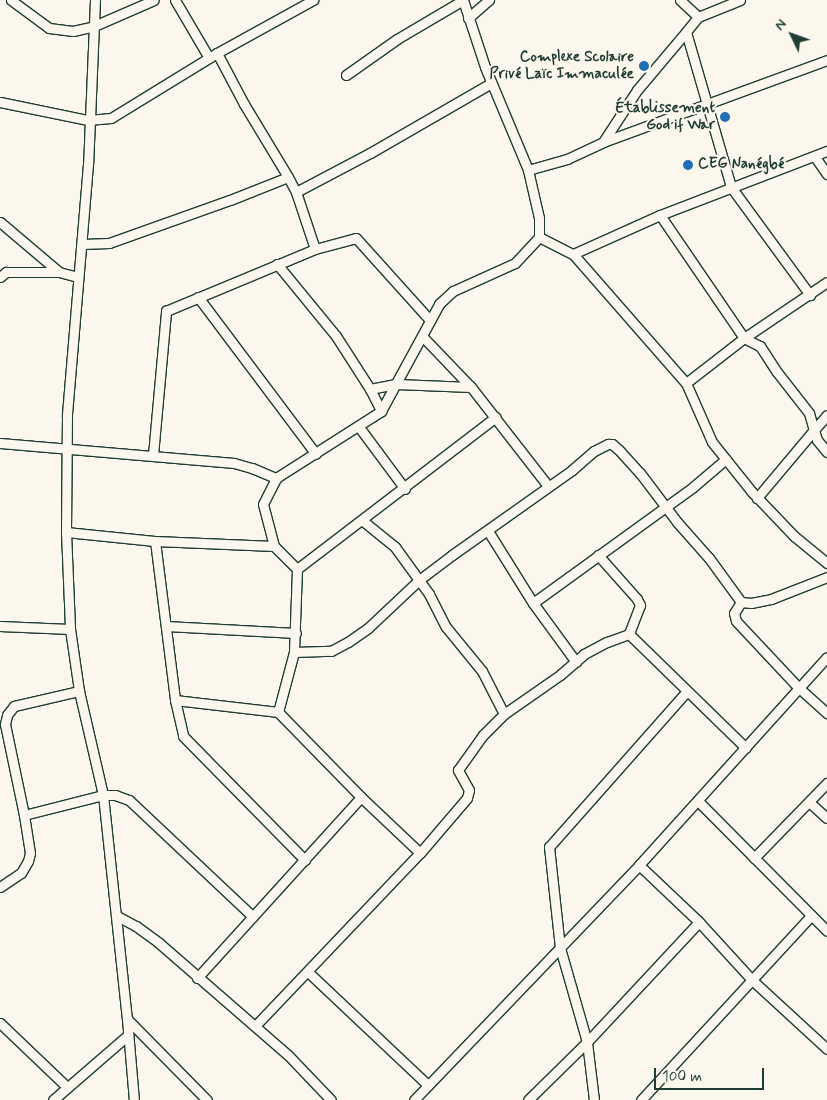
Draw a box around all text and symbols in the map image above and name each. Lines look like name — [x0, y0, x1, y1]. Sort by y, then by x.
north arrow — [767, 10, 817, 60]
text: N — [771, 15, 791, 34]
place label: Complexe Scolaire Privé Laïc Immaculée — [494, 48, 634, 83]
marker: Complexe Scolaire Privé Laïc Immaculée — [638, 60, 650, 72]
place label: Établissement God if War — [615, 99, 715, 134]
marker: Établissement God if War — [719, 111, 731, 123]
place label: CEG Nanégbé — [698, 156, 786, 174]
marker: CEG Nanégbé — [682, 159, 694, 171]
scale bar — [657, 1058, 767, 1090]
text: 100 m — [662, 1067, 702, 1087]

